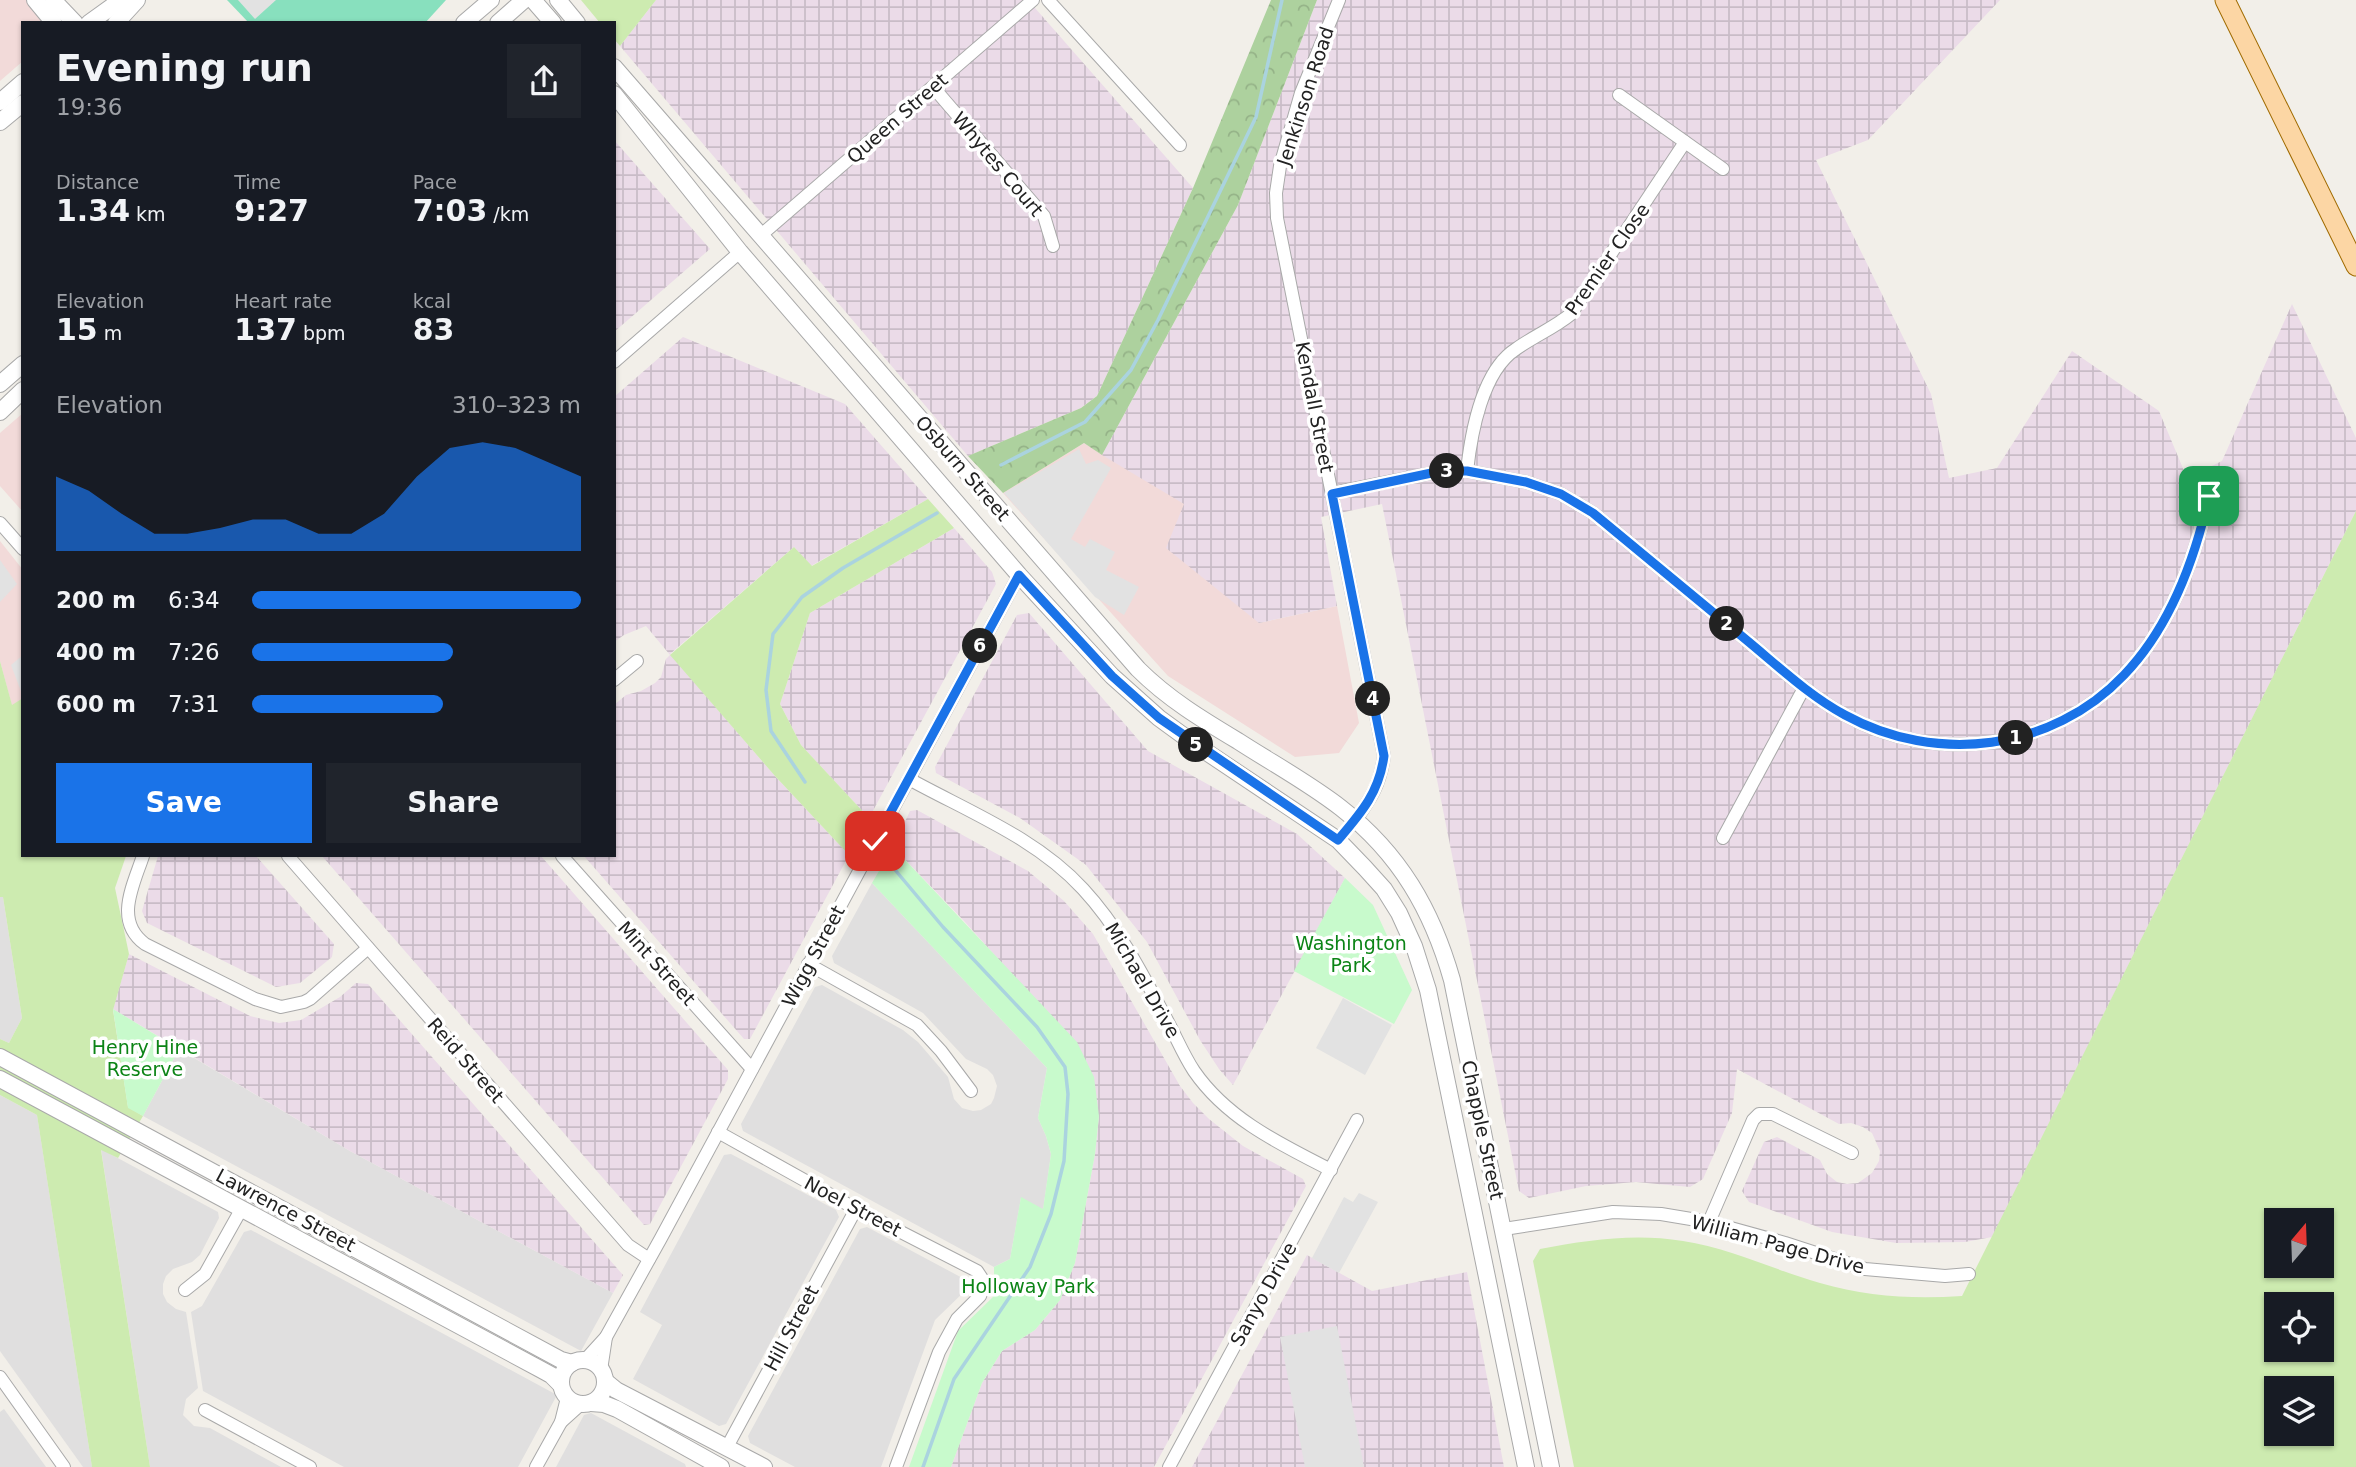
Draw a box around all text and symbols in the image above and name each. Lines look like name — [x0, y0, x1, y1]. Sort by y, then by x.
street label: Jenkinson Road — [1272, 24, 1338, 169]
button: share — [507, 44, 581, 118]
text: Evening run — [56, 46, 313, 90]
street label: Queen Street — [842, 68, 952, 168]
text: 19:36 — [56, 94, 122, 120]
street label: Whytes Court — [948, 107, 1048, 221]
text: Distance — [56, 171, 139, 193]
text: Time — [234, 171, 281, 193]
text: Pace — [413, 171, 457, 193]
text: 1.34 — [56, 193, 130, 228]
text: 9:27 — [234, 193, 309, 228]
text: 7:03 — [413, 193, 487, 228]
street label: Premier Close — [1560, 199, 1654, 319]
text: km — [130, 203, 166, 225]
text: /km — [487, 203, 529, 225]
text: Elevation — [56, 290, 144, 312]
text: Heart rate — [234, 290, 332, 312]
text: kcal — [413, 290, 451, 312]
text: 15 — [56, 312, 98, 347]
text: 137 — [234, 312, 297, 347]
text: 83 — [413, 312, 454, 347]
text: m — [98, 322, 122, 344]
text: bpm — [297, 322, 346, 344]
street label: Kendall Street — [1291, 339, 1339, 475]
text: Elevation — [56, 392, 163, 418]
text: 310–323 m — [452, 392, 581, 418]
street label: Osburn Street — [911, 411, 1015, 525]
pin: 3 — [1430, 454, 1464, 489]
text: 3 — [1440, 459, 1453, 481]
pin — [2179, 466, 2239, 526]
icon: arrive — [2190, 477, 2228, 515]
text: 200 m — [56, 587, 136, 613]
text: 6:34 — [168, 587, 220, 613]
pin: 2 — [1710, 606, 1744, 642]
text: 2 — [1720, 612, 1733, 634]
pin: 6 — [962, 628, 998, 664]
text: 6 — [973, 634, 986, 656]
text: 400 m — [56, 639, 136, 665]
text: 7:26 — [168, 639, 220, 665]
pin: 4 — [1356, 682, 1390, 716]
text: 4 — [1366, 687, 1379, 709]
text: 600 m — [56, 691, 136, 717]
text: 7:31 — [168, 691, 220, 717]
pin: 1 — [1998, 720, 2034, 756]
text: 1 — [2009, 726, 2022, 748]
pin: 5 — [1178, 728, 1214, 762]
text: 5 — [1189, 733, 1202, 755]
button: Save — [56, 763, 312, 843]
button: Share — [326, 763, 581, 843]
pin — [845, 811, 905, 871]
icon: check — [856, 822, 894, 860]
street label: Wigg Street — [777, 902, 849, 1010]
street label: Mint Street — [614, 917, 700, 1009]
street label: Michael Drive — [1101, 918, 1185, 1042]
park label: Washington Park — [1295, 932, 1407, 976]
street label: Reid Street — [423, 1013, 509, 1107]
park label: Henry Hine Reserve — [92, 1036, 198, 1080]
street label: Chapple Street — [1457, 1058, 1509, 1202]
street label: Lawrence Street — [212, 1164, 360, 1256]
street label: Noel Street — [801, 1171, 905, 1241]
north arrow — [2264, 1208, 2334, 1278]
map controls — [2264, 1208, 2334, 1446]
street label: William Page Drive — [1689, 1210, 1867, 1278]
street label: Sanyo Drive — [1225, 1238, 1301, 1350]
park label: Holloway Park — [961, 1275, 1095, 1297]
street label: Hill Street — [759, 1281, 823, 1375]
button: locate — [2264, 1292, 2334, 1362]
button: layers — [2264, 1376, 2334, 1446]

